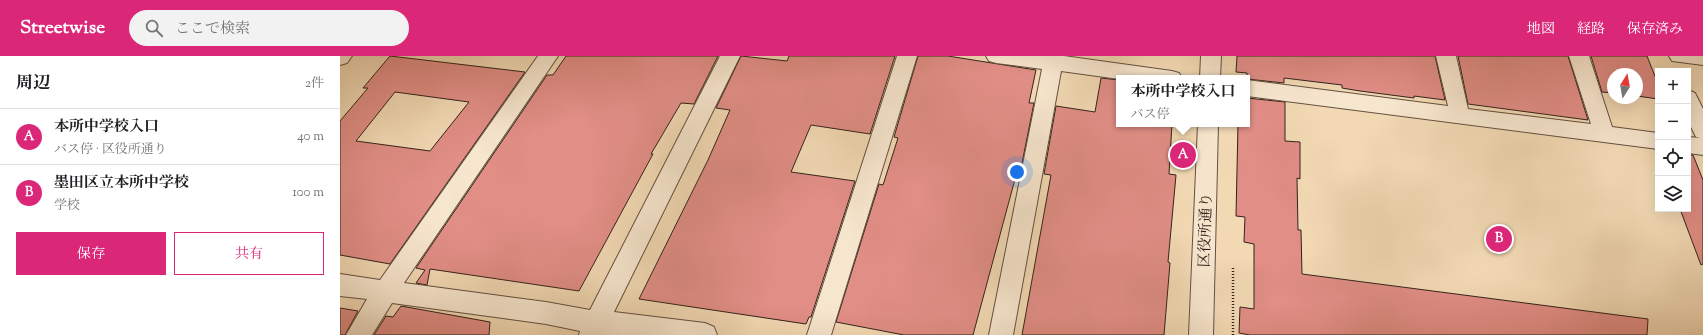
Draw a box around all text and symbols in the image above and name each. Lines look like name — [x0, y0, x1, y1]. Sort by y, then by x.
search box — [129, 10, 409, 46]
text: Streetwise — [20, 15, 105, 42]
icon: search — [143, 17, 165, 39]
text: ここで検索 — [175, 19, 250, 40]
text: 地図 — [1527, 20, 1555, 40]
text: 経路 — [1577, 20, 1605, 40]
text: 保存済み — [1627, 20, 1683, 40]
north arrow — [1607, 68, 1643, 104]
map controls — [1655, 68, 1691, 212]
button: + — [1655, 68, 1691, 104]
text: 周辺 — [16, 72, 50, 96]
text: 2件 — [305, 75, 324, 93]
popup — [1116, 75, 1250, 127]
text: 本所中学校入口 — [1130, 82, 1236, 103]
button: − — [1655, 104, 1691, 140]
text: バス停 — [1130, 106, 1170, 124]
text: 本所中学校入口 — [54, 117, 159, 138]
text: A — [24, 128, 34, 146]
text: 40 m — [297, 128, 324, 146]
pin: A — [1170, 140, 1196, 170]
button: locate — [1655, 140, 1691, 176]
text: バス停 · 区役所通り — [54, 141, 167, 159]
your location — [1007, 162, 1027, 182]
text: 墨田区立本所中学校 — [54, 173, 189, 194]
button: layers — [1655, 176, 1691, 212]
text: B — [25, 184, 33, 202]
text: 100 m — [292, 184, 324, 202]
street label: 区役所通り — [1195, 192, 1218, 268]
text: 学校 — [54, 197, 80, 215]
pin: B — [1486, 224, 1512, 254]
button: 保存 — [16, 232, 166, 275]
button: 共有 — [174, 232, 324, 275]

